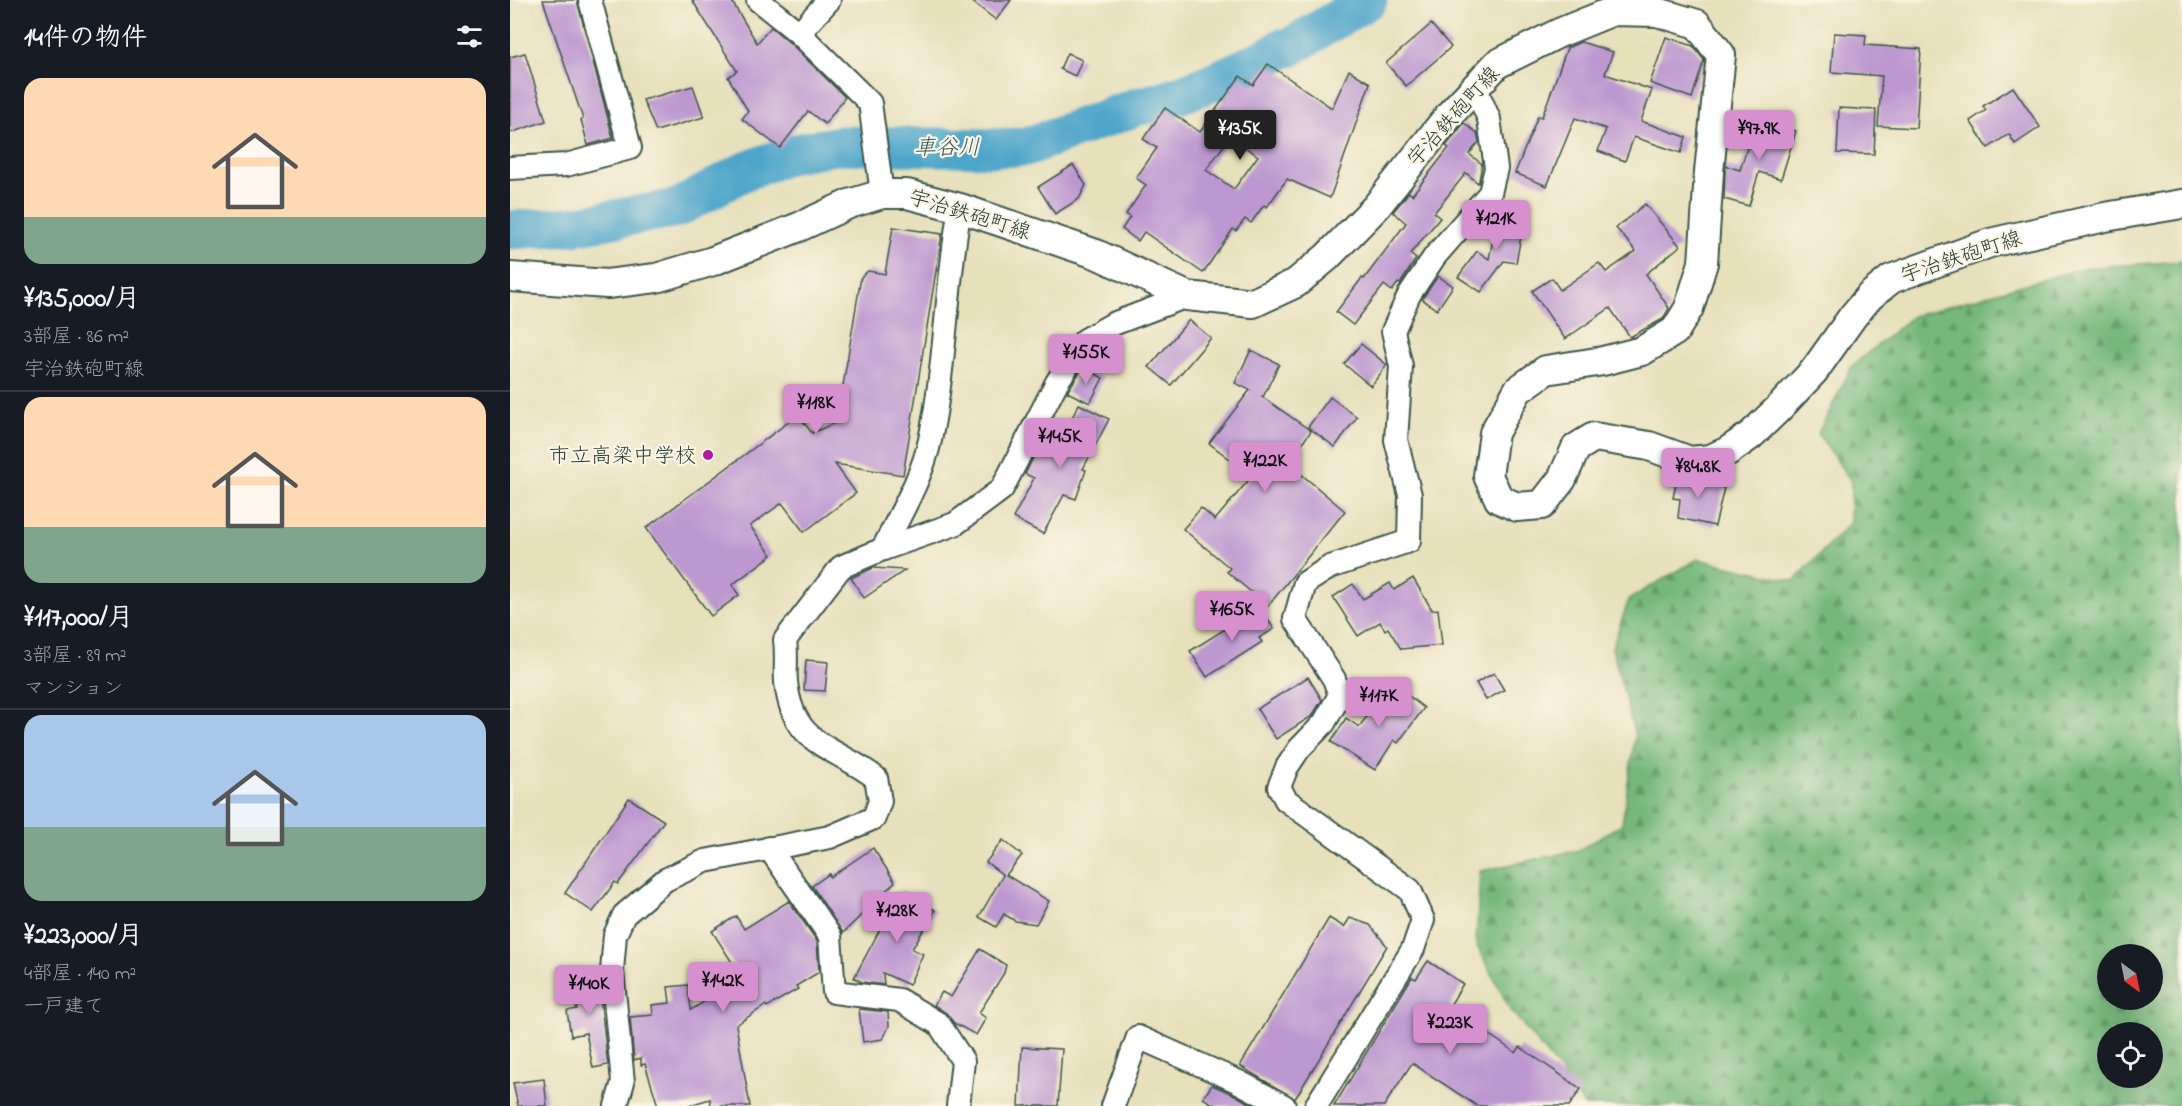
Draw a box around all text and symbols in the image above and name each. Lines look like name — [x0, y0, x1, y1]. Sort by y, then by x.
text: 14件の物件 — [24, 20, 147, 58]
icon: filters — [453, 20, 486, 53]
street label: 宇治鉄砲町線 — [1401, 60, 1508, 174]
pin: ¥135K — [1198, 110, 1282, 161]
pin: ¥97.9K — [1710, 110, 1808, 161]
text: ¥135K — [1218, 115, 1262, 144]
text: ¥97.9K — [1738, 115, 1780, 144]
icon: home — [201, 117, 309, 225]
water label: 車谷川 — [914, 133, 980, 165]
street label: 宇治鉄砲町線 — [905, 183, 1034, 249]
pin: ¥121K — [1454, 200, 1538, 251]
text: ¥121K — [1476, 205, 1516, 234]
street label: 宇治鉄砲町線 — [1897, 224, 2026, 292]
text: ¥135,000/月 — [24, 281, 140, 319]
text: 3部屋 · 86 m² — [24, 323, 129, 352]
pin: ¥155K — [1044, 334, 1128, 385]
text: ¥155K — [1063, 339, 1109, 368]
text: 宇治鉄砲町線 — [24, 356, 144, 385]
pin: ¥118K — [774, 384, 858, 435]
text: ¥118K — [797, 389, 835, 418]
pin: ¥145K — [1018, 418, 1102, 469]
text: ¥145K — [1038, 423, 1082, 452]
icon: home — [201, 436, 309, 544]
place label: 市立高梁中学校 — [549, 442, 696, 472]
pin: ¥122K — [1223, 442, 1307, 493]
text: ¥122K — [1243, 447, 1287, 476]
marker: 市立高梁中学校 — [701, 448, 715, 462]
pin: ¥84.8K — [1649, 448, 1747, 499]
text: ¥84.8K — [1676, 453, 1720, 482]
pin: ¥165K — [1190, 591, 1274, 642]
text: ¥165K — [1210, 596, 1254, 625]
text: ¥117,000/月 — [24, 600, 134, 638]
text: 3部屋 · 89 m² — [24, 642, 127, 671]
text: マンション — [24, 675, 123, 704]
pin: ¥117K — [1337, 677, 1421, 728]
text: ¥117K — [1360, 682, 1398, 711]
icon: home — [201, 754, 309, 862]
pin: ¥128K — [855, 892, 939, 943]
text: ¥128K — [876, 897, 918, 926]
text: ¥223,000/月 — [24, 918, 143, 956]
north arrow — [2097, 944, 2163, 1010]
map controls — [2097, 944, 2163, 1088]
text: 4部屋 · 140 m² — [24, 960, 136, 989]
pin: ¥142K — [681, 962, 765, 1013]
pin: ¥140K — [547, 965, 631, 1016]
text: ¥142K — [702, 967, 744, 996]
text: ¥140K — [569, 970, 609, 999]
text: 一戸建て — [24, 993, 104, 1022]
pin: ¥223K — [1408, 1004, 1492, 1055]
text: ¥223K — [1427, 1009, 1473, 1038]
button: locate — [2097, 1022, 2163, 1088]

